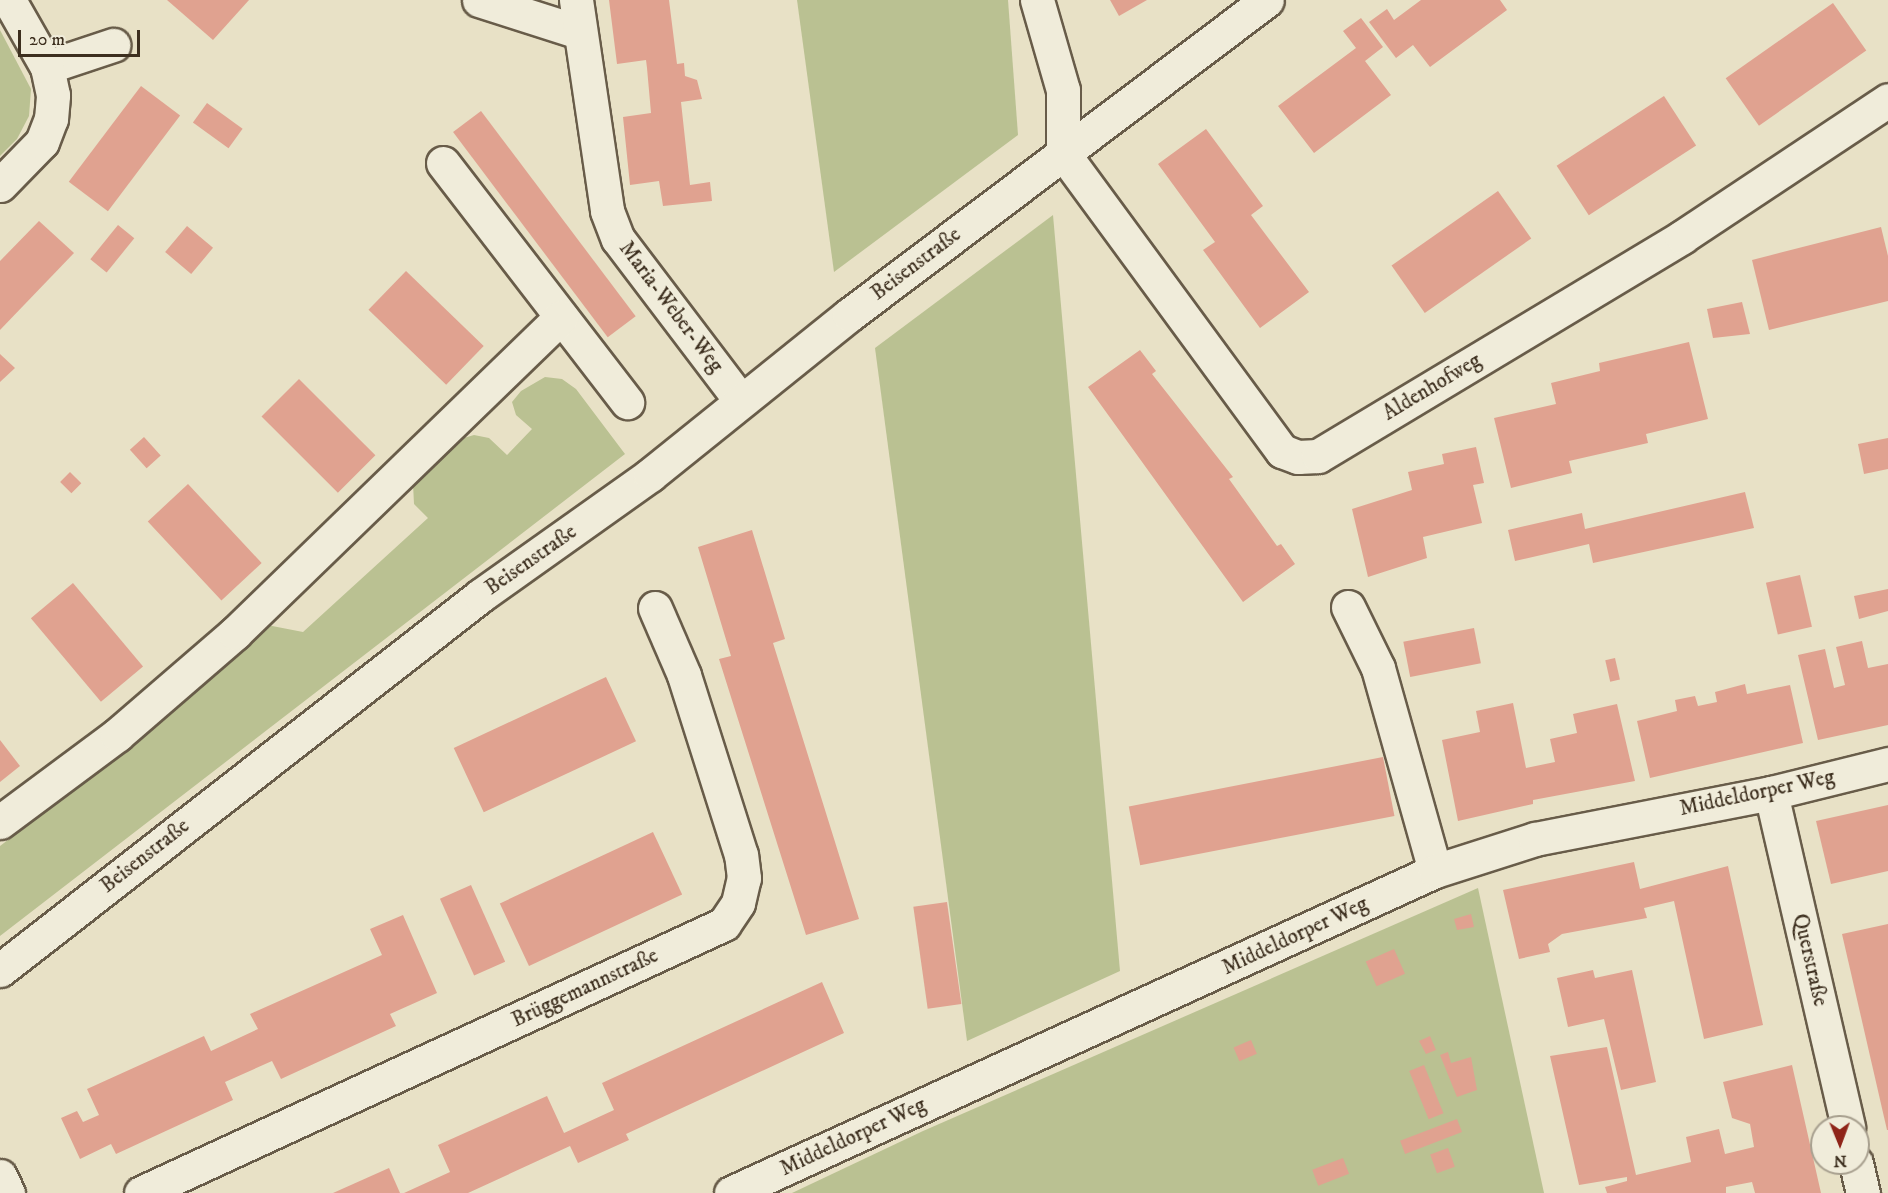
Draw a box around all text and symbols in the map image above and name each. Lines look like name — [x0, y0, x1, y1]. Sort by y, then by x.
scale bar — [21, 18, 142, 56]
text: 20 m — [29, 29, 65, 51]
street label: Beisenstraße — [866, 222, 966, 306]
street label: Maria-Weber-Weg — [613, 236, 729, 378]
street label: Aldenhofweg — [1378, 348, 1486, 426]
street label: Beisenstraße — [480, 519, 582, 601]
street label: Middeldorper Weg — [1677, 764, 1837, 822]
street label: Beisenstraße — [96, 813, 194, 899]
street label: Middeldorper Weg — [1218, 891, 1372, 981]
street label: Querstraße — [1787, 911, 1833, 1009]
street label: Brüggemannstraße — [508, 943, 662, 1033]
street label: Middeldorper Weg — [776, 1092, 930, 1182]
north arrow — [1810, 1115, 1870, 1175]
text: N — [1834, 1151, 1847, 1171]

